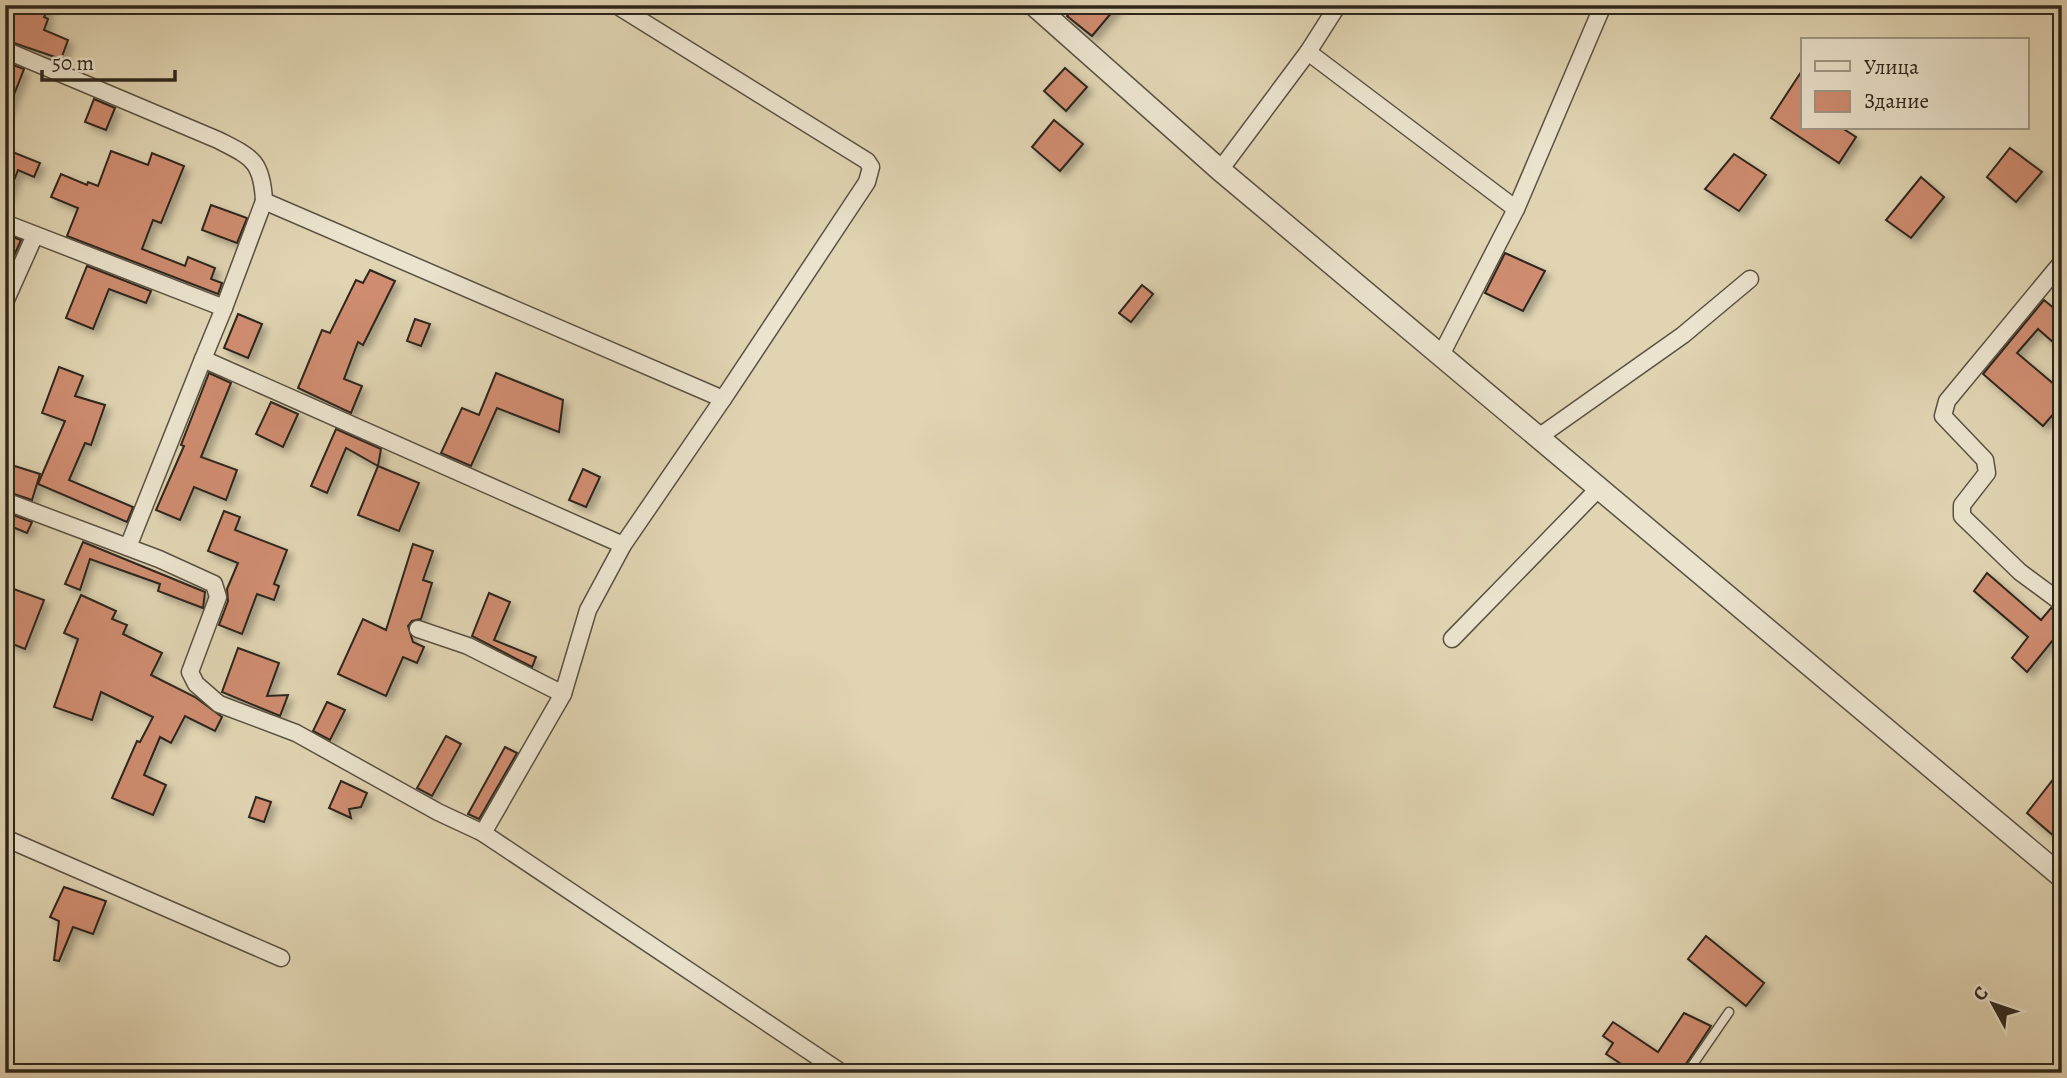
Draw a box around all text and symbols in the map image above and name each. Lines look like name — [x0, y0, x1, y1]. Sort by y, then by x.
scale bar — [42, 38, 175, 82]
legend — [1801, 38, 2028, 130]
text: 50 m — [52, 49, 94, 77]
text: Улица — [1864, 53, 1919, 81]
text: Здание — [1864, 87, 1929, 115]
north arrow — [1958, 970, 2028, 1040]
text: С — [1967, 981, 1994, 1007]

